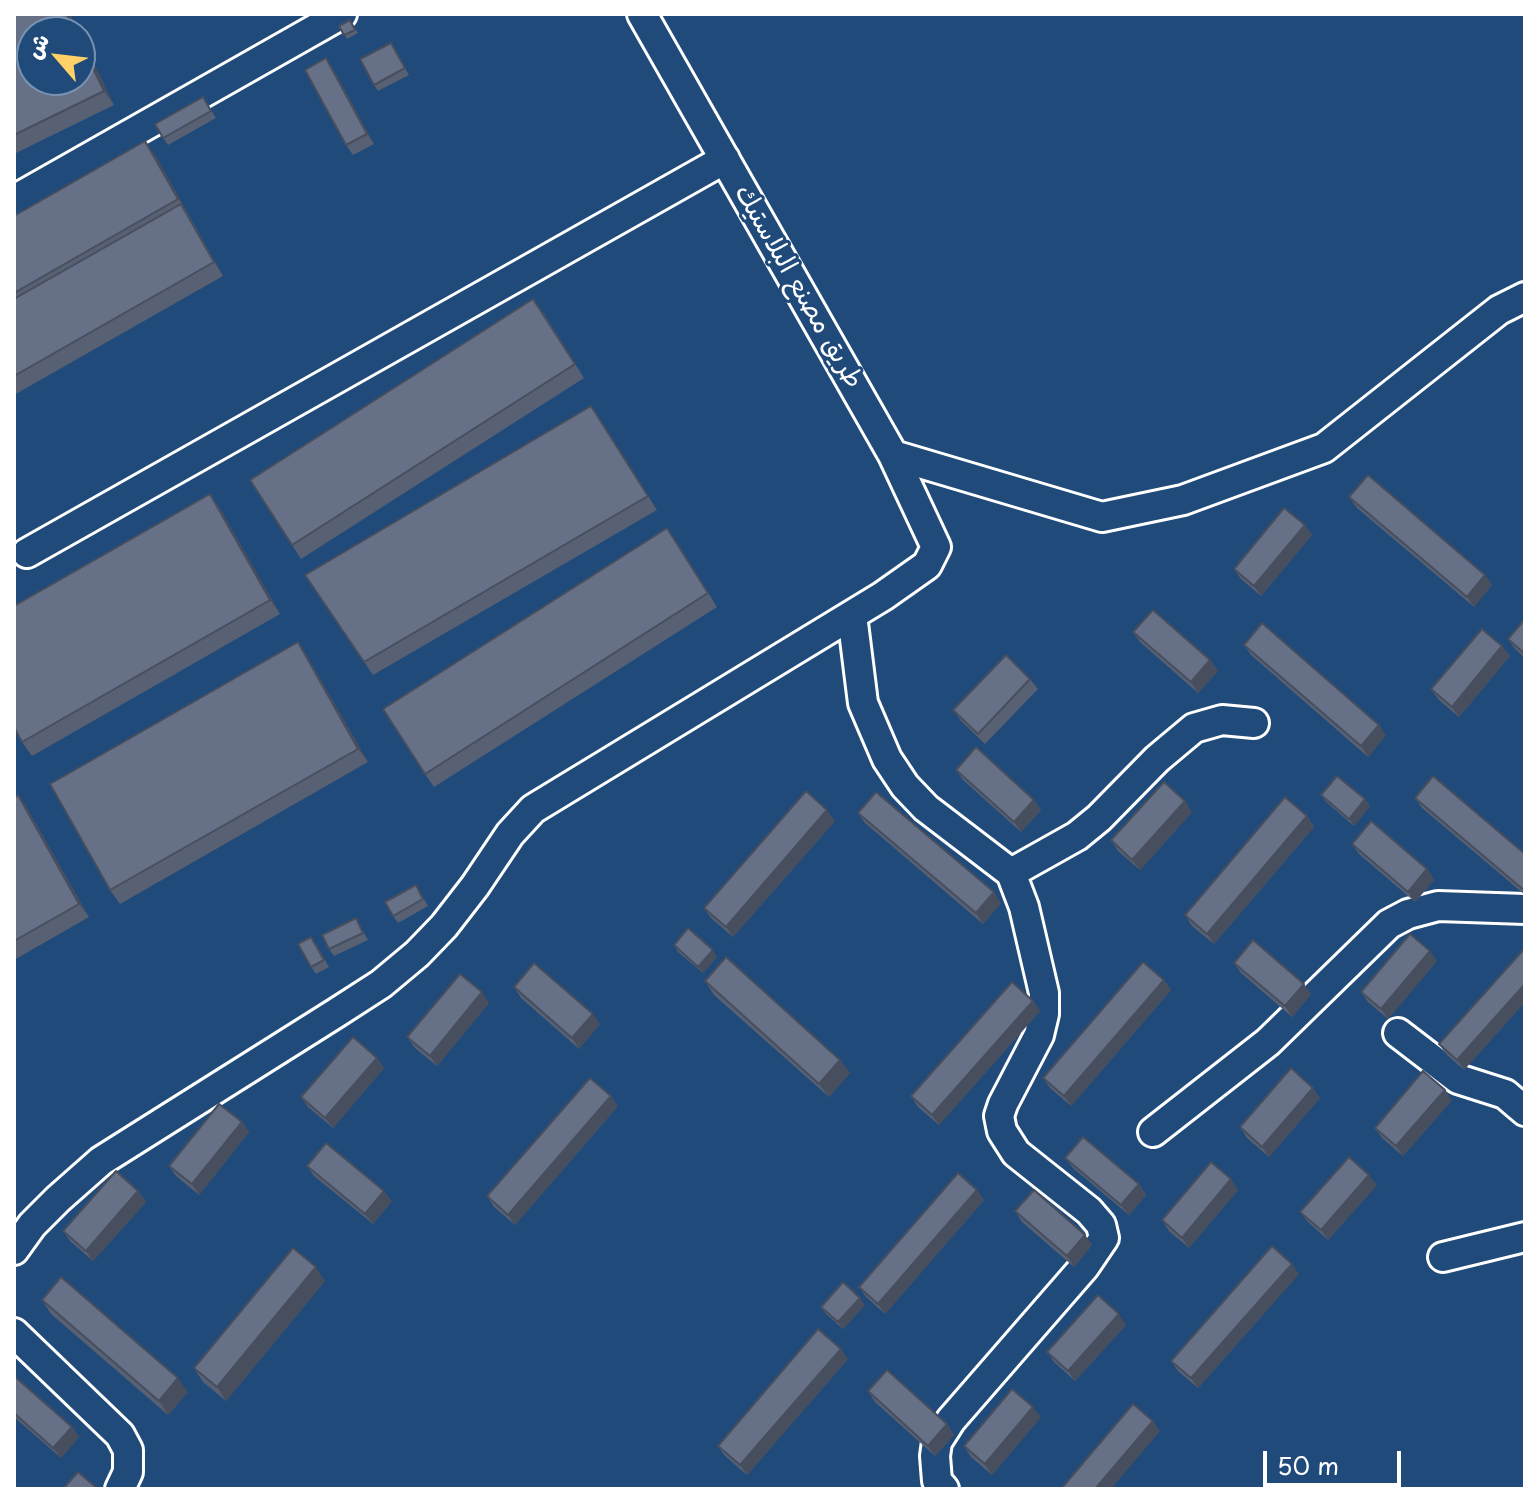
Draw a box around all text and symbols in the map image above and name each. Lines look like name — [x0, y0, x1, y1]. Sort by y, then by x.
north arrow — [16, 16, 96, 96]
text: ش — [16, 27, 56, 64]
street label: طريق مصنع البلاستيك — [727, 180, 869, 394]
scale bar — [1267, 1435, 1405, 1485]
text: 50 m — [1277, 1447, 1339, 1483]

